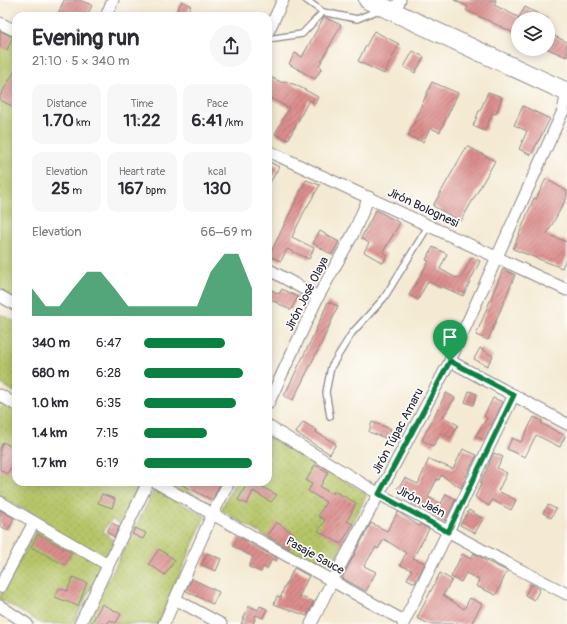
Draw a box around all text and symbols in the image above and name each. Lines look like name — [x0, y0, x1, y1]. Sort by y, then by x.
map controls — [511, 12, 555, 56]
button: layers — [511, 12, 555, 56]
text: Evening run — [32, 24, 140, 52]
button: share — [210, 25, 252, 67]
text: 21:10 · 5 × 340 m — [32, 53, 130, 69]
text: Distance — [47, 97, 87, 110]
text: Time — [130, 97, 153, 110]
text: Pace — [206, 97, 228, 110]
text: 1.70 — [43, 110, 74, 131]
text: 11:22 — [124, 110, 160, 131]
text: 6:41 — [192, 110, 222, 131]
text: km — [74, 116, 91, 129]
text: /km — [222, 116, 243, 129]
text: Elevation — [46, 165, 88, 178]
text: Heart rate — [119, 165, 165, 178]
text: kcal — [208, 165, 226, 178]
text: 25 — [51, 178, 70, 199]
text: 167 — [118, 178, 143, 199]
text: 130 — [203, 178, 231, 199]
text: m — [70, 184, 82, 197]
text: bpm — [143, 184, 166, 197]
street label: Jirón Bolognesi — [385, 185, 461, 231]
text: Elevation — [32, 224, 82, 240]
text: 66–69 m — [201, 224, 252, 240]
street label: Jirón José Olaya — [282, 254, 332, 334]
pin — [433, 320, 467, 361]
icon: arrive — [439, 326, 461, 348]
text: 340 m — [32, 335, 70, 351]
text: 6:47 — [96, 335, 121, 351]
text: 680 m — [32, 365, 69, 381]
text: 6:28 — [96, 365, 121, 381]
street label: Jirón Túpac Amaru — [369, 386, 427, 476]
text: 1.0 km — [32, 395, 69, 411]
text: 6:35 — [96, 395, 121, 411]
text: 1.4 km — [32, 425, 67, 441]
text: 7:15 — [96, 425, 118, 441]
text: 1.7 km — [32, 455, 67, 471]
text: 6:19 — [96, 455, 119, 471]
street label: Jirón Jaén — [394, 483, 448, 521]
street label: Pasaje Sauce — [283, 534, 347, 578]

